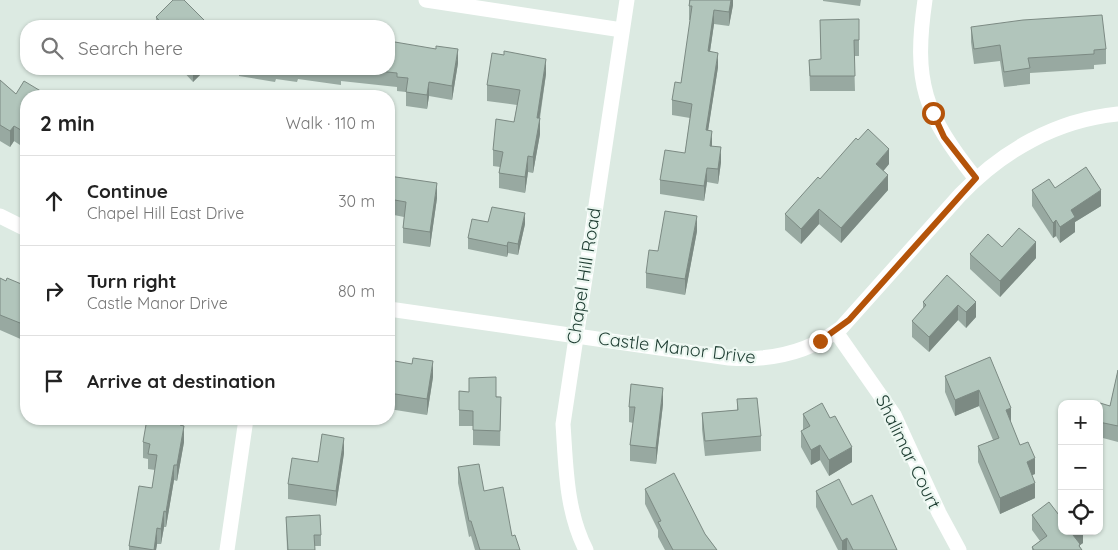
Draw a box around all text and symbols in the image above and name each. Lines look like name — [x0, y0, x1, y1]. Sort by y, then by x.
search box — [20, 20, 395, 75]
icon: search — [38, 34, 66, 62]
text: Search here — [78, 36, 183, 60]
route start — [922, 102, 945, 125]
text: 2 min — [40, 110, 95, 136]
text: Walk · 110 m — [286, 113, 375, 133]
text: Continue — [87, 179, 168, 203]
icon: ahead — [40, 187, 68, 215]
text: 30 m — [338, 191, 375, 211]
text: Chapel Hill East Drive — [87, 203, 244, 223]
street label: Chapel Hill Road — [561, 206, 606, 346]
text: Turn right — [87, 269, 176, 293]
icon: right — [40, 277, 68, 305]
text: 80 m — [338, 281, 375, 301]
text: Castle Manor Drive — [87, 293, 228, 313]
street label: Castle Manor Drive — [597, 326, 757, 369]
route end — [809, 330, 832, 353]
icon: arrive — [40, 367, 68, 395]
text: Arrive at destination — [87, 369, 276, 393]
street label: Shalimar Court — [871, 391, 946, 513]
map controls — [1058, 400, 1103, 535]
button: + — [1058, 400, 1103, 445]
button: − — [1058, 445, 1103, 490]
button: locate — [1058, 490, 1103, 535]

